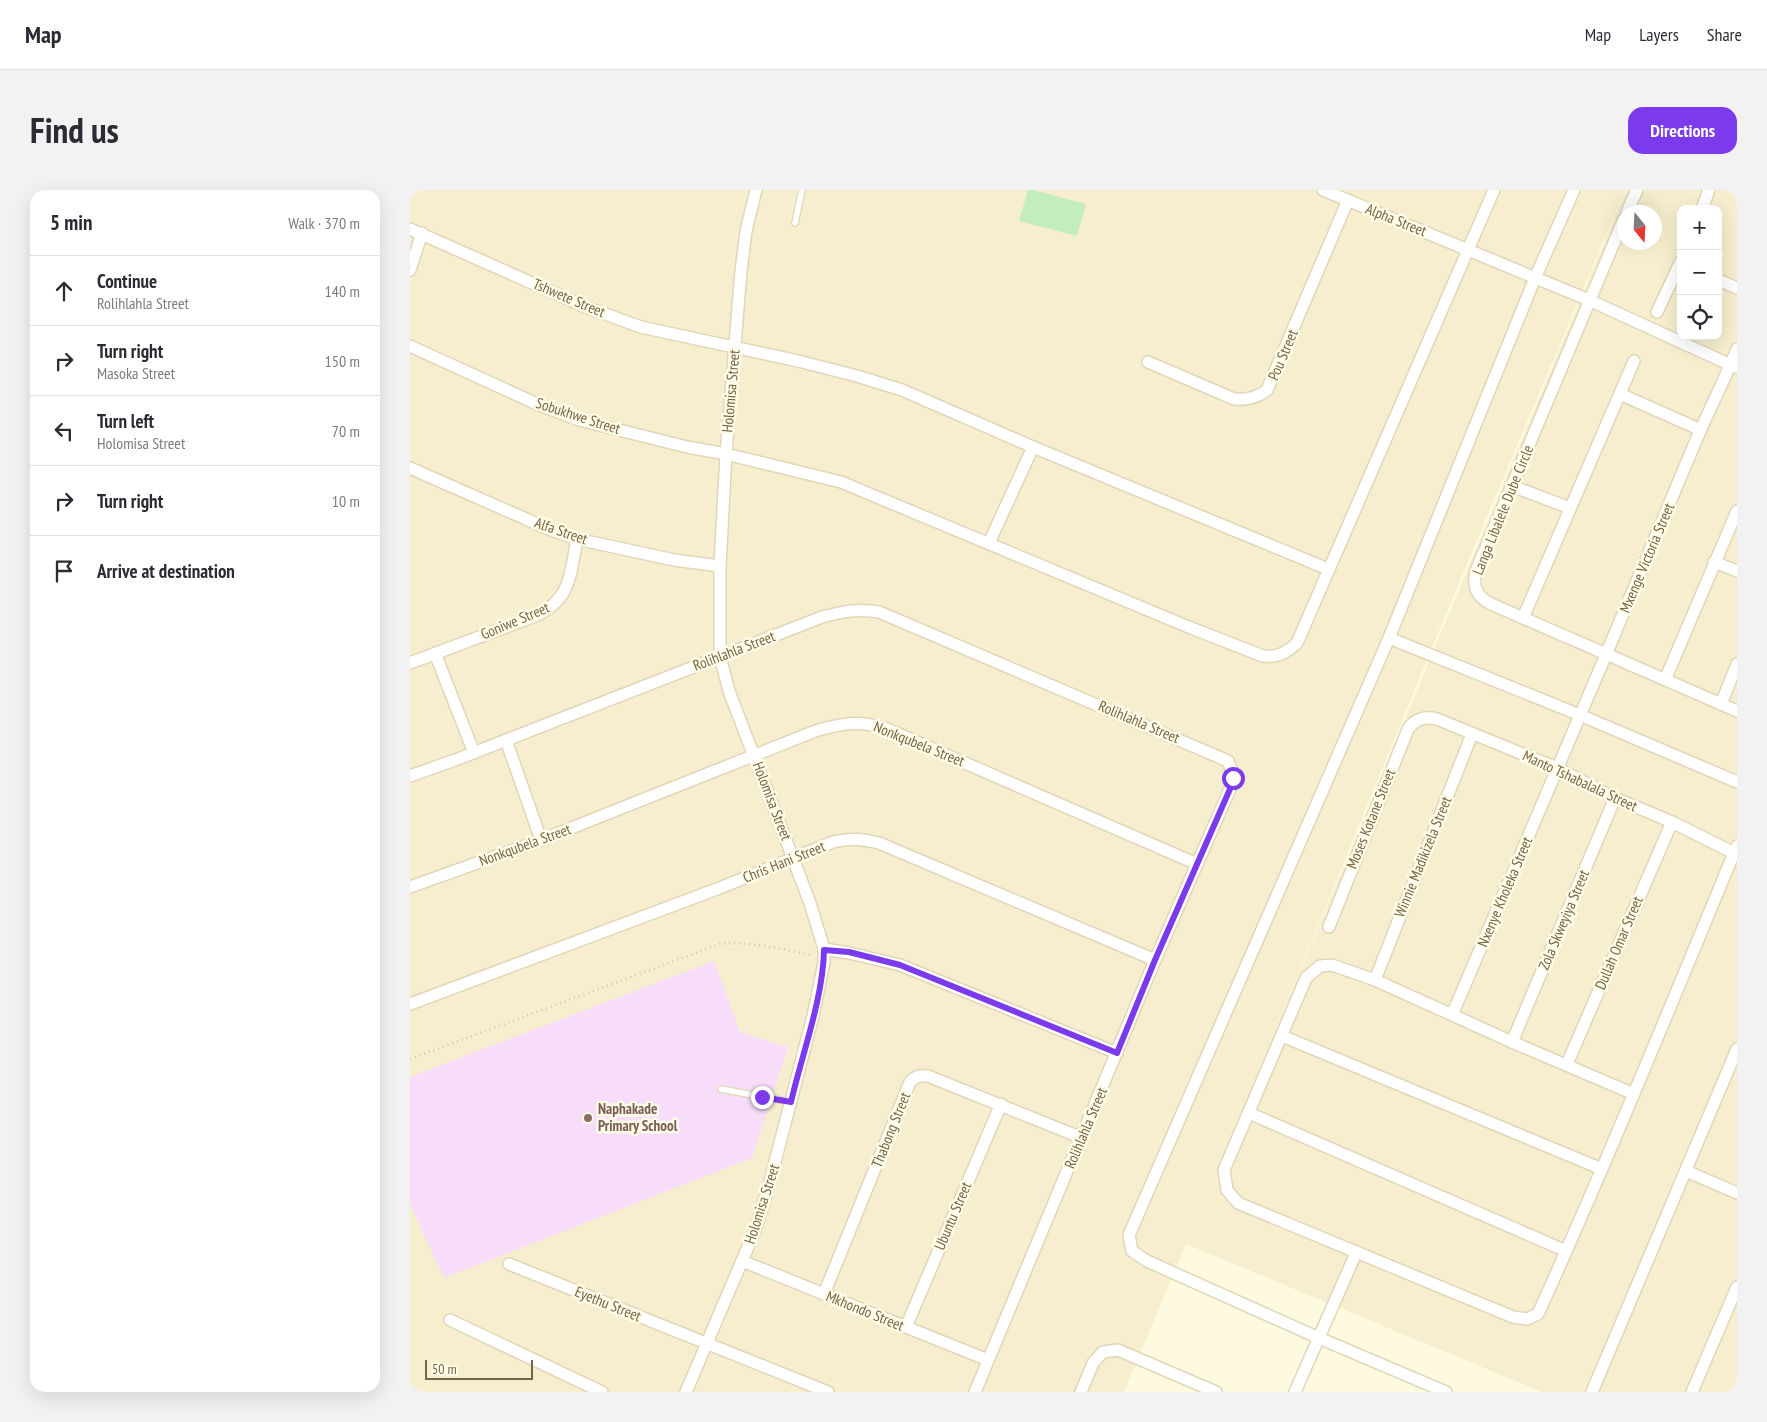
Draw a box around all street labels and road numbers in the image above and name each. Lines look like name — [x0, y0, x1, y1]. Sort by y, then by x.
street label: Alpha Street — [1363, 199, 1429, 240]
street label: Tshwete Street — [530, 274, 608, 321]
street label: Pou Street — [1263, 326, 1302, 383]
street label: Holomisa Street — [717, 349, 744, 433]
street label: Sobukhwe Street — [534, 393, 623, 438]
street label: Langa Libalele Dube Circle — [1468, 442, 1537, 578]
street label: Mxenge Victoria Street — [1615, 500, 1678, 616]
street label: Alfa Street — [532, 513, 590, 548]
street label: Goniwe Street — [478, 598, 552, 644]
street label: Rolihlahla Street — [690, 626, 777, 675]
street label: Rolihlahla Street — [1096, 696, 1183, 747]
street label: Nonkqubela Street — [871, 717, 967, 770]
street label: Manto Tshabalala Street — [1520, 746, 1641, 815]
street label: Holomisa Street — [749, 759, 796, 843]
street label: Moses Kotane Street — [1342, 766, 1399, 872]
street label: Winnie Madikizela Street — [1390, 794, 1455, 920]
street label: Nonkqubela Street — [476, 819, 573, 870]
street label: Nxenye Kholeka Street — [1473, 834, 1536, 950]
street label: Chris Hani Street — [740, 836, 828, 887]
street label: Zola Skweyiya Street — [1534, 867, 1593, 973]
street label: Dullah Omar Street — [1590, 893, 1647, 992]
street label: Rolihlahla Street — [1060, 1084, 1111, 1171]
street label: Thabong Street — [867, 1089, 914, 1170]
street label: Holomisa Street — [740, 1162, 783, 1246]
street label: Ubuntu Street — [930, 1179, 975, 1253]
street label: Eyethu Street — [572, 1282, 644, 1325]
street label: Mkhondo Street — [823, 1286, 907, 1335]

